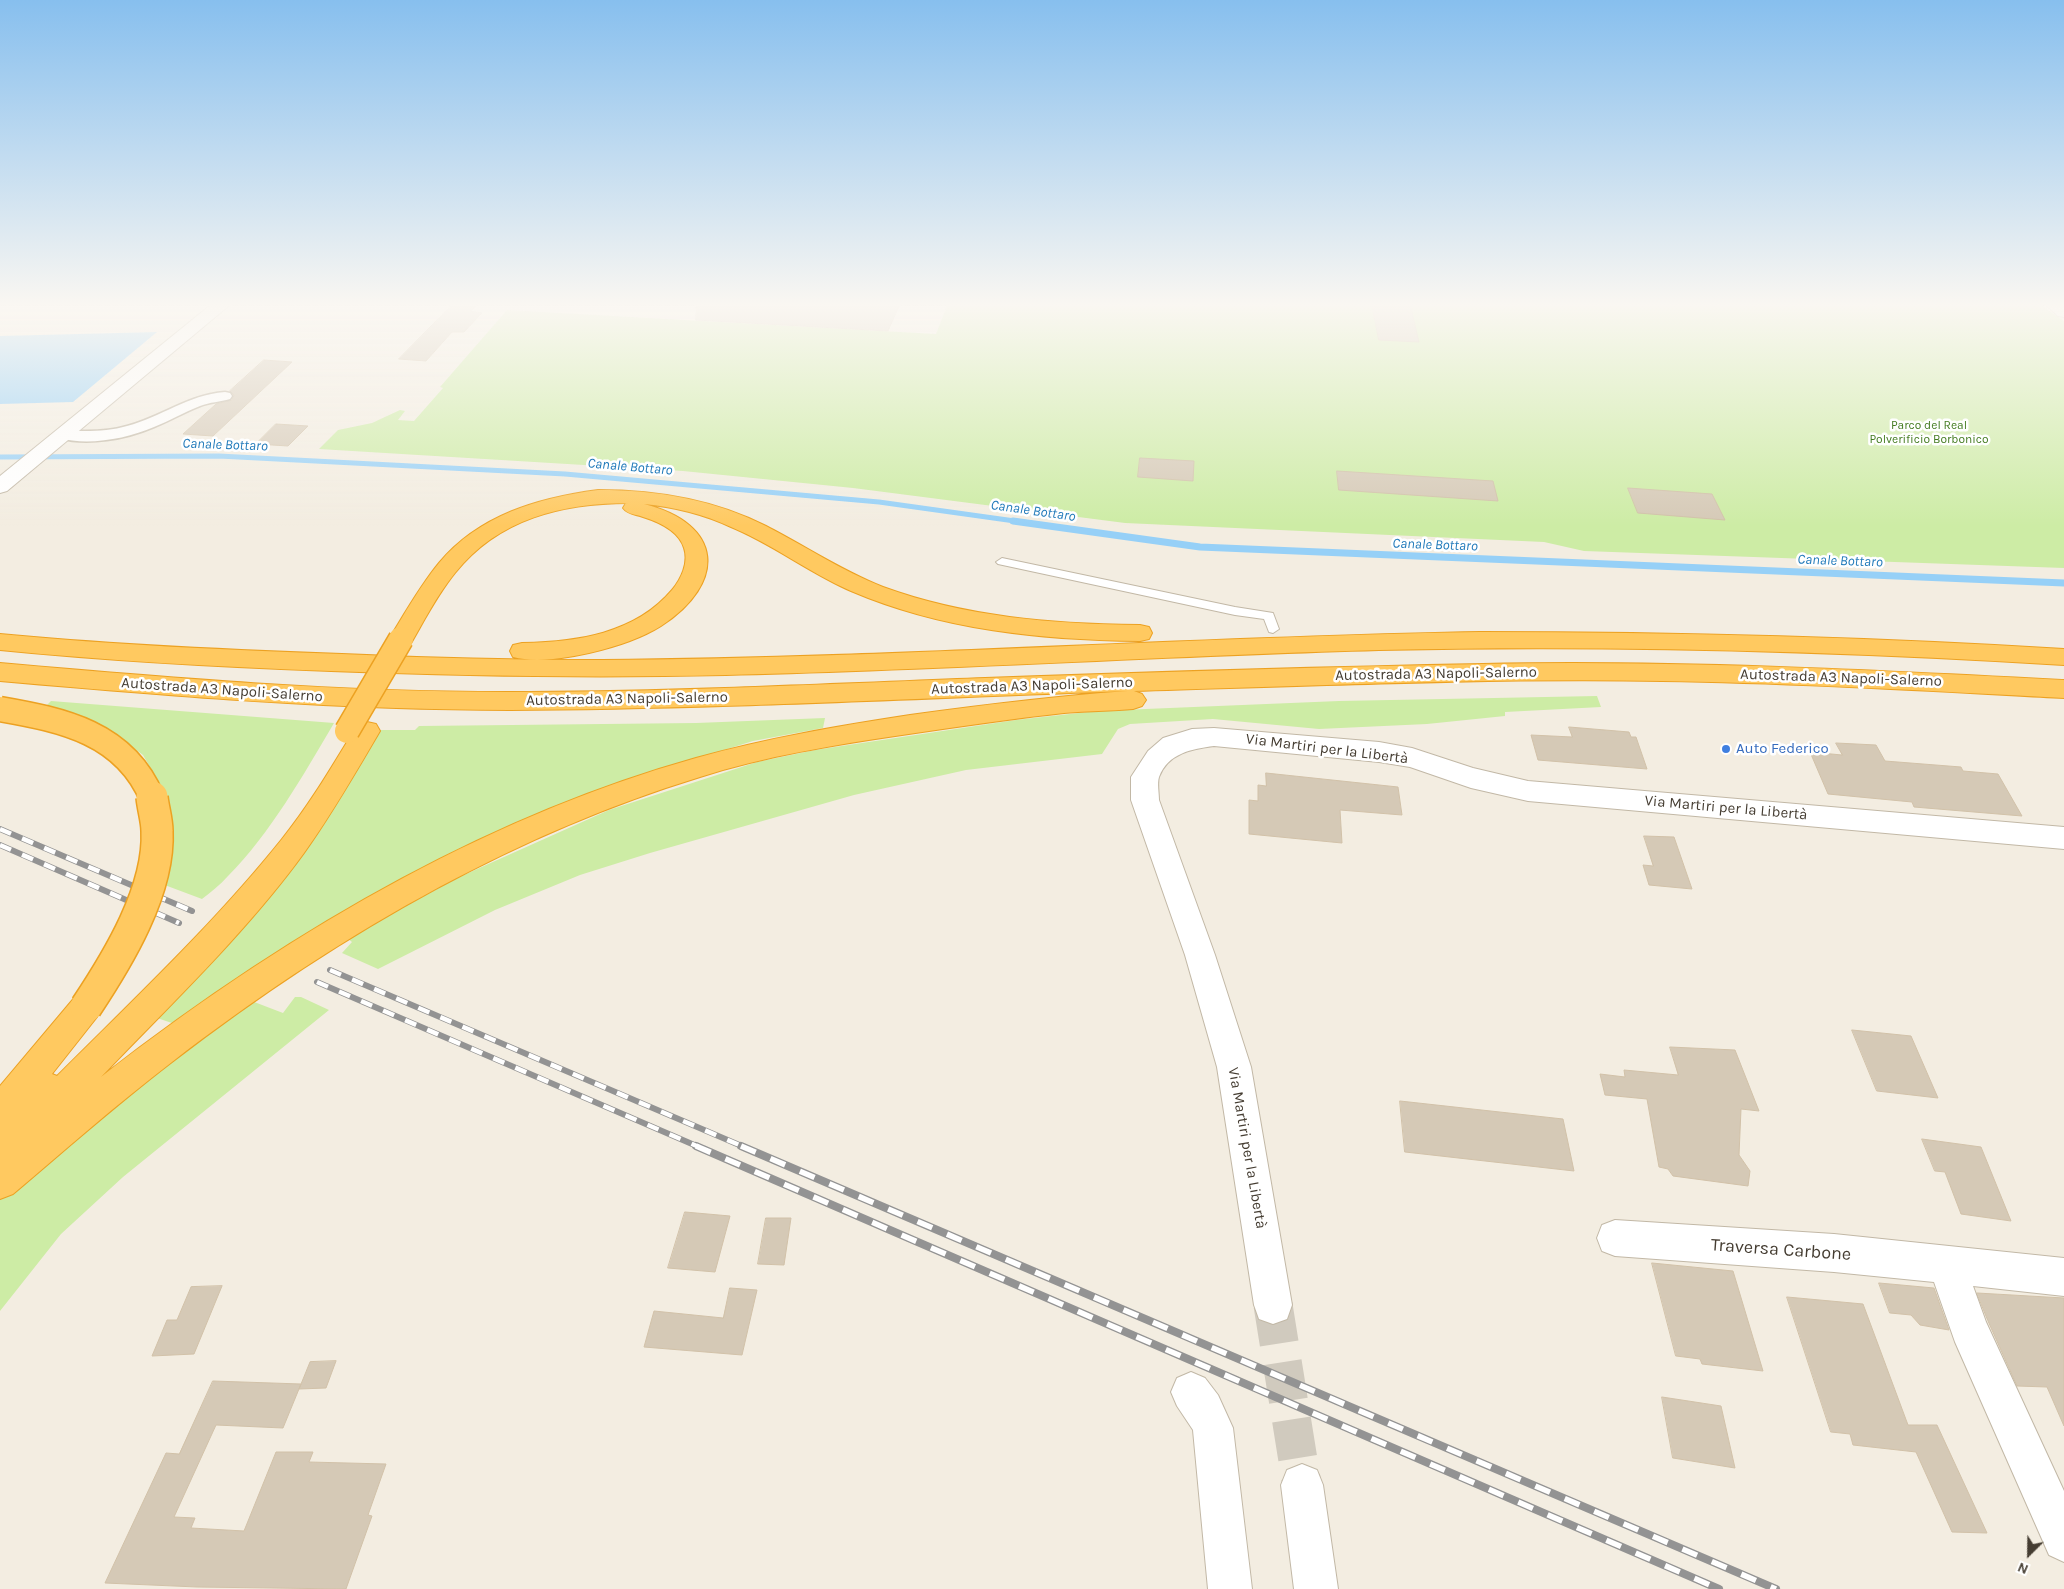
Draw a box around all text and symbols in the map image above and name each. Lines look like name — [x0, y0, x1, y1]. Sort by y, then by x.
park label: Parco del Real Polverificio Borbonico — [1869, 419, 1989, 447]
water label: Canale Bottaro — [182, 435, 268, 455]
water label: Canale Bottaro — [587, 455, 673, 479]
water label: Canale Bottaro — [990, 497, 1076, 525]
water label: Canale Bottaro — [1392, 535, 1478, 555]
water label: Canale Bottaro — [1797, 551, 1883, 571]
street label: Autostrada A3 Napoli-Salerno — [1335, 663, 1537, 685]
street label: Autostrada A3 Napoli-Salerno — [1740, 665, 1942, 691]
street label: Autostrada A3 Napoli-Salerno — [931, 673, 1133, 699]
street label: Autostrada A3 Napoli-Salerno — [121, 674, 323, 706]
street label: Autostrada A3 Napoli-Salerno — [526, 688, 728, 710]
street label: Via Martiri per la Libertà — [1245, 730, 1409, 768]
place label: Auto Federico — [1736, 740, 1829, 758]
marker: Auto Federico — [1720, 743, 1732, 755]
street label: Via Martiri per la Libertà — [1644, 792, 1808, 824]
street label: Via Martiri per la Libertà — [1224, 1066, 1270, 1230]
street label: Traversa Carbone — [1710, 1234, 1852, 1266]
north arrow — [2004, 1529, 2054, 1579]
text: N — [2015, 1558, 2031, 1578]

